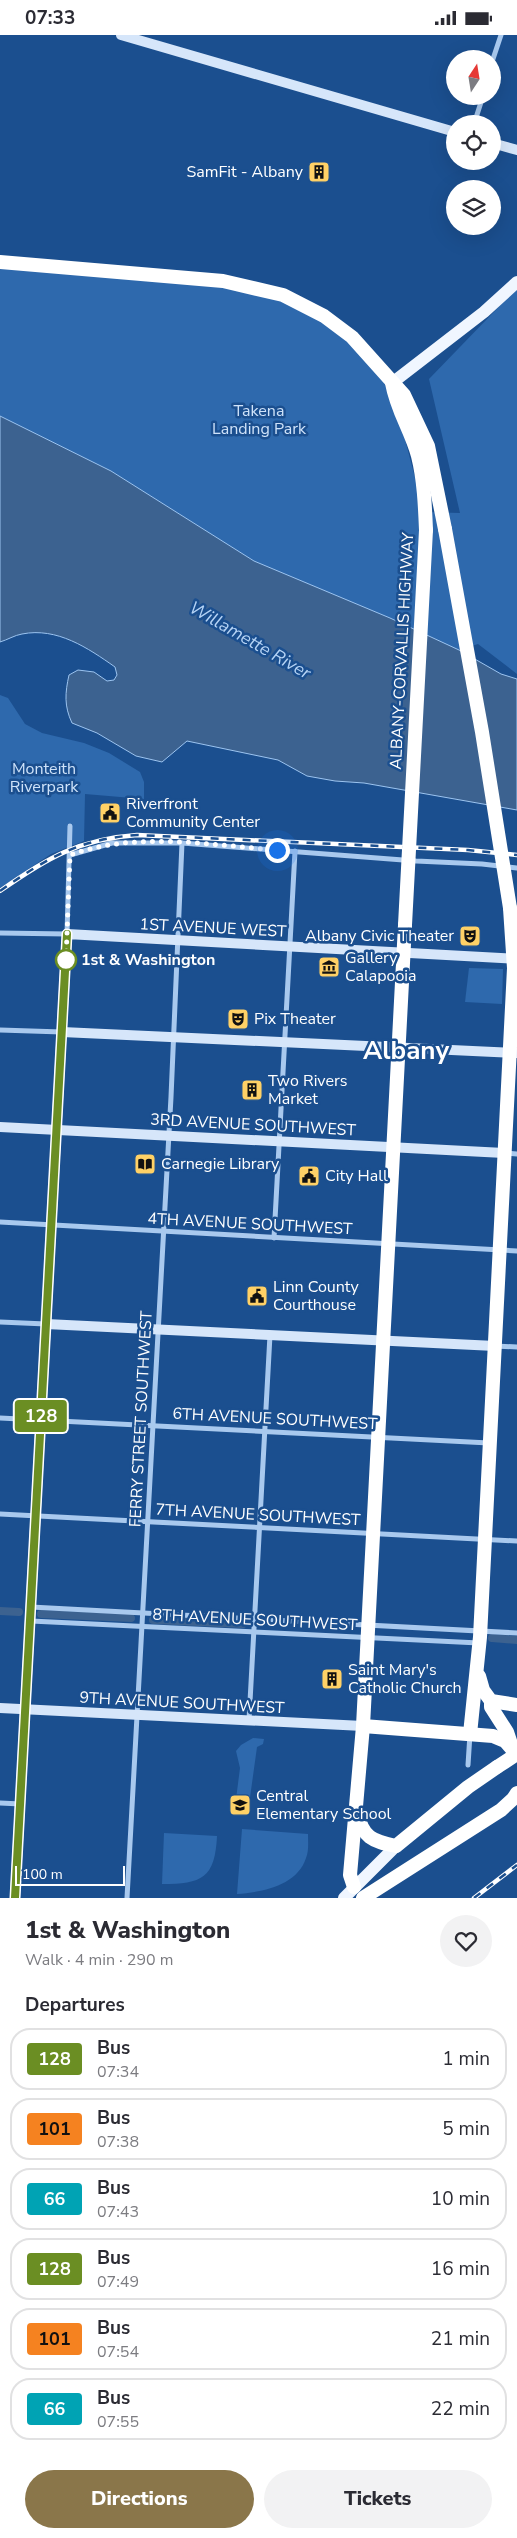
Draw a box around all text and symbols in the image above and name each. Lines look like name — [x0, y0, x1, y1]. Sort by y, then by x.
text: 07:33 — [25, 5, 75, 31]
north arrow — [446, 50, 501, 105]
map controls — [446, 50, 501, 235]
button: locate — [446, 115, 501, 170]
building icon: SamFit - Albany — [307, 160, 331, 184]
place label: SamFit - Albany — [186, 161, 304, 183]
button: layers — [446, 180, 501, 235]
park label: Takena Landing Park — [212, 400, 307, 440]
street label: ALBANY-CORVALLIS HIGHWAY — [385, 531, 419, 770]
water label: Willamette River — [185, 595, 316, 685]
park label: Monteith Riverpark — [10, 758, 79, 798]
place label: Riverfront Community Center — [126, 793, 260, 833]
public building icon: Riverfront Community Center — [98, 801, 122, 825]
your location — [265, 838, 290, 863]
street label: 1ST AVENUE WEST — [139, 913, 287, 943]
theatre icon: Albany Civic Theater — [458, 924, 482, 948]
place label: Albany Civic Theater — [305, 925, 454, 947]
place label: Gallery Calapooia — [345, 947, 417, 987]
marker: 1st & Washington — [55, 949, 77, 971]
place label: 1st & Washington — [81, 949, 215, 971]
museum icon: Gallery Calapooia — [317, 955, 341, 979]
theatre icon: Pix Theater — [226, 1007, 250, 1031]
place label: Pix Theater — [254, 1008, 336, 1030]
district label: Albany — [363, 1033, 449, 1068]
place label: Two Rivers Market — [268, 1070, 347, 1110]
building icon: Two Rivers Market — [240, 1078, 264, 1102]
street label: 3RD AVENUE SOUTHWEST — [150, 1109, 357, 1141]
library icon: Carnegie Library — [133, 1152, 157, 1176]
place label: Carnegie Library — [161, 1153, 280, 1175]
public building icon: City Hall — [297, 1164, 321, 1188]
place label: City Hall — [325, 1165, 388, 1187]
street label: 4TH AVENUE SOUTHWEST — [147, 1208, 353, 1240]
place label: Linn County Courthouse — [273, 1276, 360, 1316]
public building icon: Linn County Courthouse — [245, 1284, 269, 1308]
street label: FERRY STREET SOUTHWEST — [124, 1310, 158, 1528]
line badge: 128 — [12, 1400, 70, 1432]
street label: 6TH AVENUE SOUTHWEST — [172, 1403, 378, 1435]
text: 128 — [25, 1404, 57, 1428]
street label: 7TH AVENUE SOUTHWEST — [155, 1499, 361, 1531]
street label: 8TH AVENUE SOUTHWEST — [152, 1604, 358, 1636]
place label: Saint Mary's Catholic Church — [348, 1659, 462, 1699]
building icon: Saint Mary's Catholic Church — [320, 1667, 344, 1691]
street label: 9TH AVENUE SOUTHWEST — [79, 1687, 285, 1719]
place label: Central Elementary School — [256, 1785, 392, 1825]
school or university icon: Central Elementary School — [228, 1793, 252, 1817]
scale bar — [15, 1863, 125, 1886]
text: 100 m — [22, 1865, 63, 1884]
text: 1st & Washington — [25, 1914, 230, 1946]
button: heart — [440, 1915, 492, 1967]
text: Walk · 4 min · 290 m — [25, 1949, 173, 1971]
text: Departures — [25, 1992, 125, 2018]
text: Bus — [97, 2035, 130, 2061]
text: 1 min — [442, 2046, 490, 2072]
text: 128 — [38, 2047, 71, 2071]
text: 07:34 — [97, 2061, 139, 2083]
text: Bus — [97, 2105, 130, 2131]
text: 5 min — [442, 2116, 490, 2142]
text: 101 — [38, 2117, 71, 2141]
text: 07:38 — [97, 2131, 139, 2153]
text: Bus — [97, 2175, 130, 2201]
text: 10 min — [431, 2186, 490, 2212]
text: 66 — [44, 2187, 65, 2211]
text: 07:43 — [97, 2201, 139, 2223]
text: Bus — [97, 2245, 130, 2271]
text: 16 min — [431, 2256, 490, 2282]
text: 128 — [38, 2257, 71, 2281]
text: 07:49 — [97, 2271, 139, 2293]
text: Bus — [97, 2315, 130, 2341]
text: 21 min — [431, 2326, 490, 2352]
text: 101 — [38, 2327, 71, 2351]
text: 07:54 — [97, 2341, 139, 2363]
text: Bus — [97, 2385, 130, 2411]
text: 22 min — [431, 2396, 490, 2422]
text: 66 — [44, 2397, 65, 2421]
text: 07:55 — [97, 2411, 139, 2433]
button: Directions — [25, 2470, 254, 2528]
button: Tickets — [264, 2470, 492, 2528]

